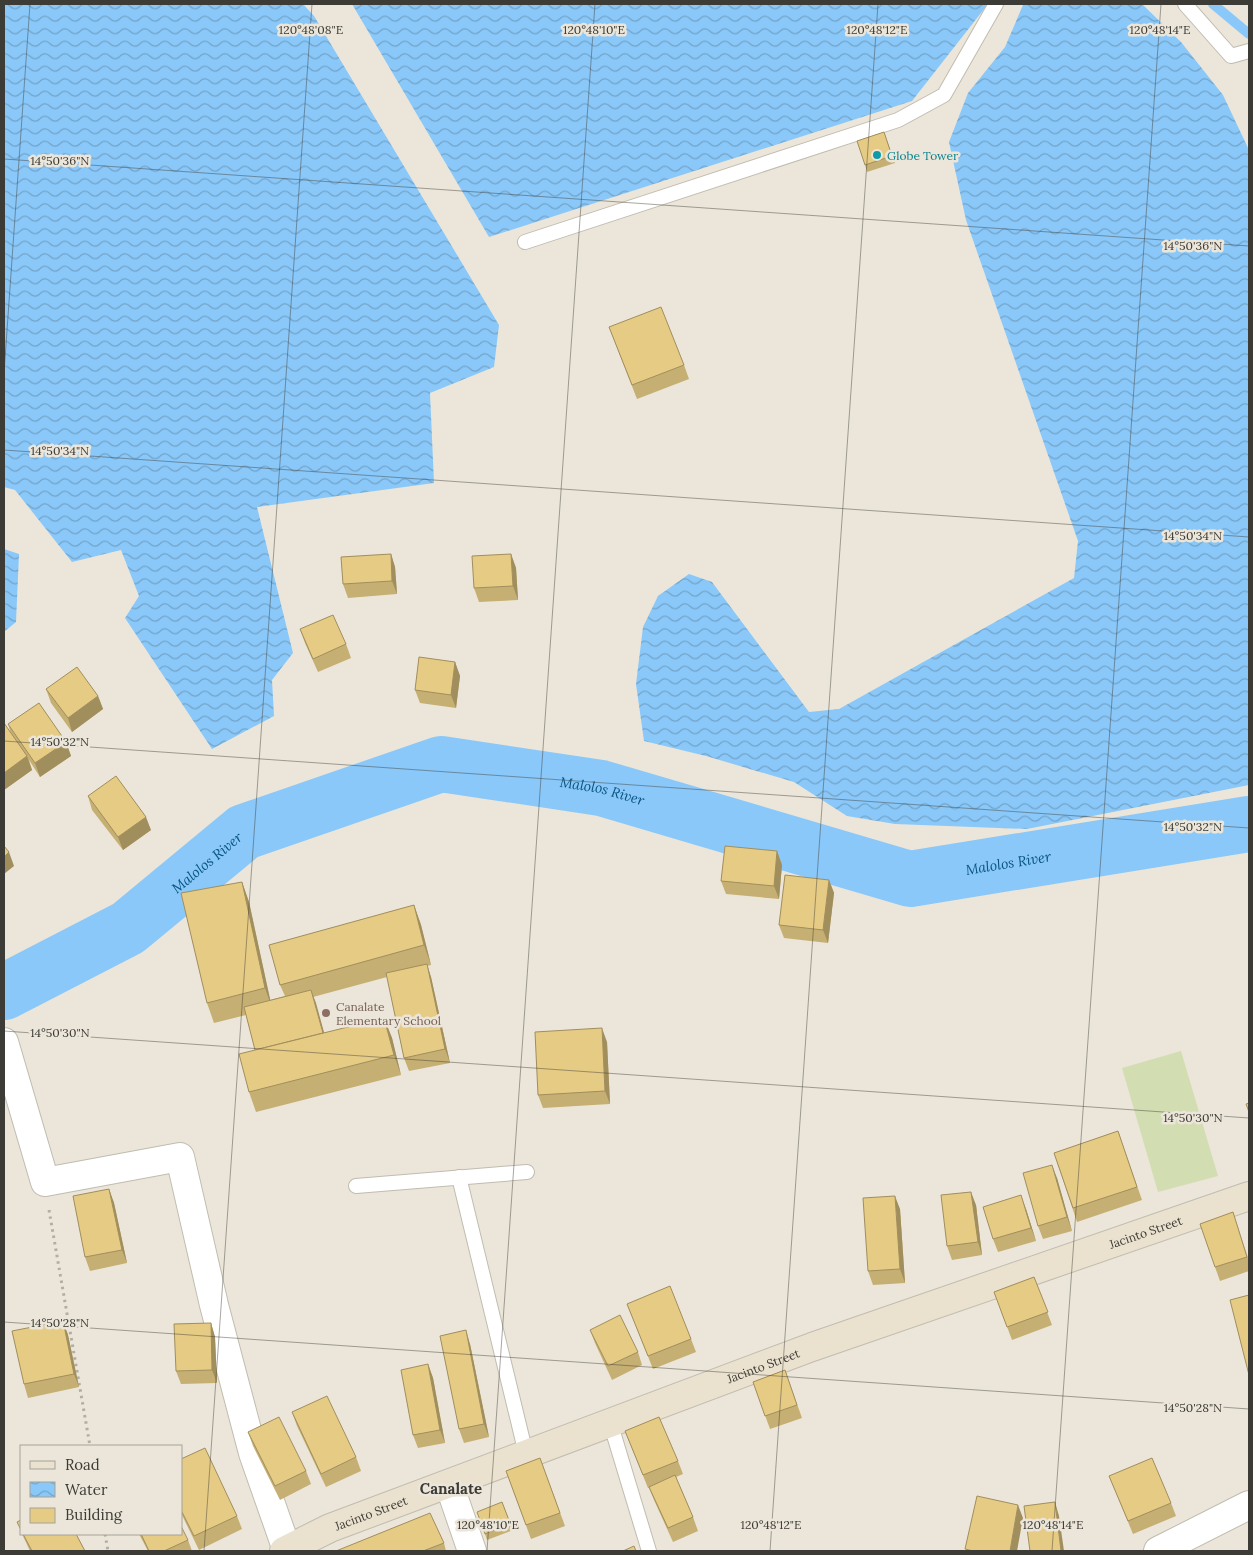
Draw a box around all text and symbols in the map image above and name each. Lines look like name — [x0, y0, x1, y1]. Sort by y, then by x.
text: 120°48'08"E — [279, 22, 343, 37]
text: 120°48'10"E — [563, 22, 625, 37]
text: 120°48'12"E — [847, 22, 907, 37]
text: 120°48'14"E — [1130, 22, 1190, 37]
place label: Globe Tower — [887, 148, 959, 163]
marker: Globe Tower — [871, 149, 883, 161]
text: 14°50'36"N — [31, 153, 89, 168]
text: 14°50'36"N — [1164, 238, 1222, 253]
text: 14°50'34"N — [31, 443, 89, 458]
text: 14°50'34"N — [1164, 528, 1222, 543]
text: 14°50'32"N — [31, 734, 89, 749]
water label: Malolos River — [559, 773, 647, 809]
text: 14°50'32"N — [1164, 819, 1222, 834]
water label: Malolos River — [168, 828, 246, 897]
water label: Malolos River — [964, 847, 1053, 879]
place label: Canalate Elementary School — [336, 999, 441, 1028]
marker: Canalate Elementary School — [320, 1007, 332, 1019]
text: 14°50'30"N — [30, 1025, 90, 1040]
text: 14°50'30"N — [1163, 1110, 1223, 1125]
street label: Jacinto Street — [1106, 1212, 1184, 1252]
text: 14°50'28"N — [31, 1315, 89, 1330]
street label: Jacinto Street — [724, 1345, 802, 1386]
text: 14°50'28"N — [1164, 1400, 1222, 1415]
legend — [20, 1445, 182, 1535]
text: Road — [65, 1455, 100, 1474]
district label: Canalate — [420, 1479, 482, 1498]
text: Water — [65, 1480, 108, 1499]
street label: Jacinto Street — [331, 1492, 409, 1533]
text: Building — [65, 1505, 123, 1524]
text: 120°48'10"E — [457, 1517, 519, 1532]
text: 120°48'12"E — [741, 1517, 801, 1532]
text: 120°48'14"E — [1023, 1517, 1083, 1532]

